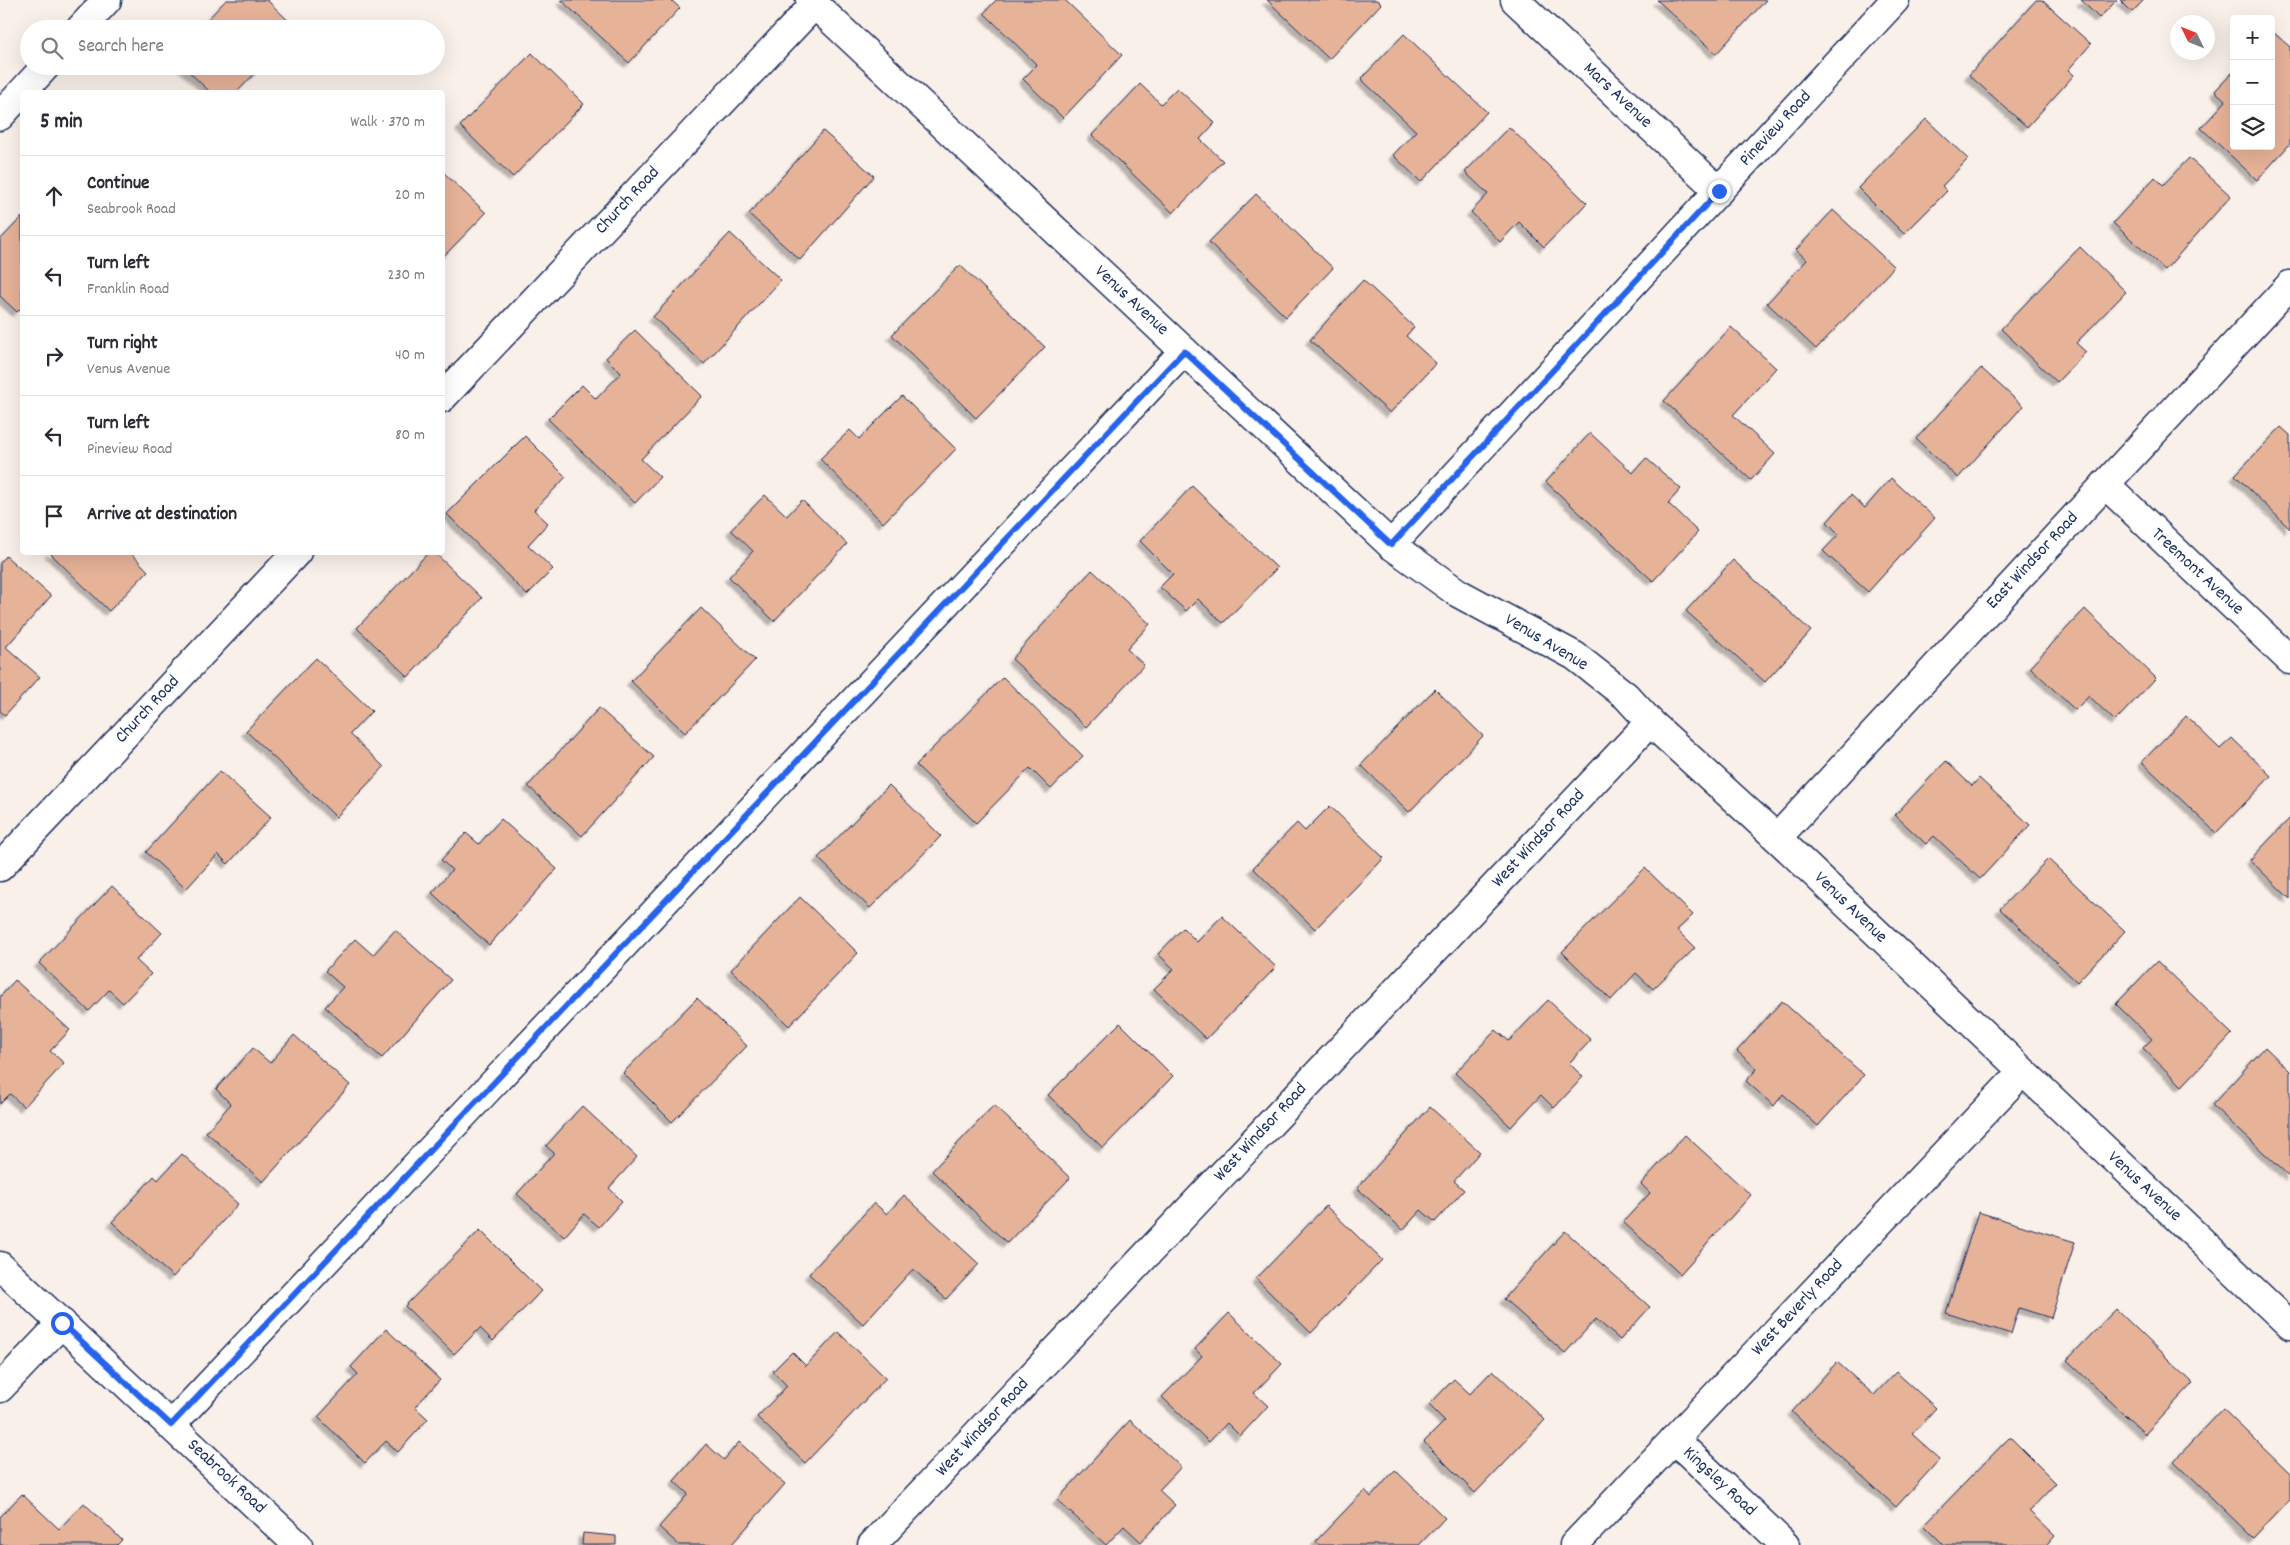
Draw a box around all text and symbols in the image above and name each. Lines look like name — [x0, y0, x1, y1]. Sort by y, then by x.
north arrow — [2170, 15, 2215, 60]
map controls — [2230, 15, 2275, 150]
button: + — [2230, 15, 2275, 60]
search box — [20, 20, 445, 75]
icon: search — [38, 34, 66, 62]
text: Search here — [78, 34, 164, 61]
street label: Mars Avenue — [1577, 57, 1657, 135]
button: − — [2230, 60, 2275, 105]
street label: Pineview Road — [1734, 85, 1818, 173]
button: layers — [2230, 105, 2275, 150]
text: 5 min — [40, 108, 83, 138]
text: Walk · 370 m — [350, 111, 425, 134]
street label: Church Road — [590, 161, 666, 241]
text: Continue — [87, 171, 149, 198]
route end — [1708, 180, 1731, 203]
icon: ahead — [40, 182, 68, 210]
text: 20 m — [395, 184, 425, 207]
text: Seabrook Road — [87, 198, 176, 221]
text: Turn left — [87, 251, 150, 278]
street label: Venus Avenue — [1088, 260, 1174, 342]
icon: left — [40, 262, 68, 290]
text: 230 m — [388, 264, 425, 287]
text: Franklin Road — [87, 278, 169, 301]
text: Turn right — [87, 331, 158, 358]
icon: right — [40, 342, 68, 370]
text: 40 m — [395, 344, 425, 367]
text: Venus Avenue — [87, 358, 170, 381]
text: Turn left — [87, 411, 150, 438]
icon: left — [40, 422, 68, 450]
text: 80 m — [395, 424, 425, 447]
text: Pineview Road — [87, 438, 172, 461]
icon: arrive — [40, 502, 68, 530]
text: Arrive at destination — [87, 502, 237, 529]
street label: East Windsor Road — [1981, 507, 2085, 615]
street label: Treemont Avenue — [2145, 522, 2249, 622]
street label: Venus Avenue — [1499, 608, 1593, 678]
street label: Church Road — [110, 670, 186, 750]
street label: West Windsor Road — [1487, 784, 1591, 894]
street label: Venus Avenue — [1808, 866, 1892, 950]
street label: West Windsor Road — [1209, 1078, 1313, 1188]
street label: Venus Avenue — [2101, 1146, 2187, 1228]
street label: West Beverly Road — [1746, 1254, 1850, 1362]
route start — [51, 1312, 74, 1335]
street label: West Windsor Road — [931, 1373, 1035, 1483]
street label: Seabrook Road — [181, 1434, 271, 1520]
street label: Kingsley Road — [1677, 1441, 1761, 1523]

